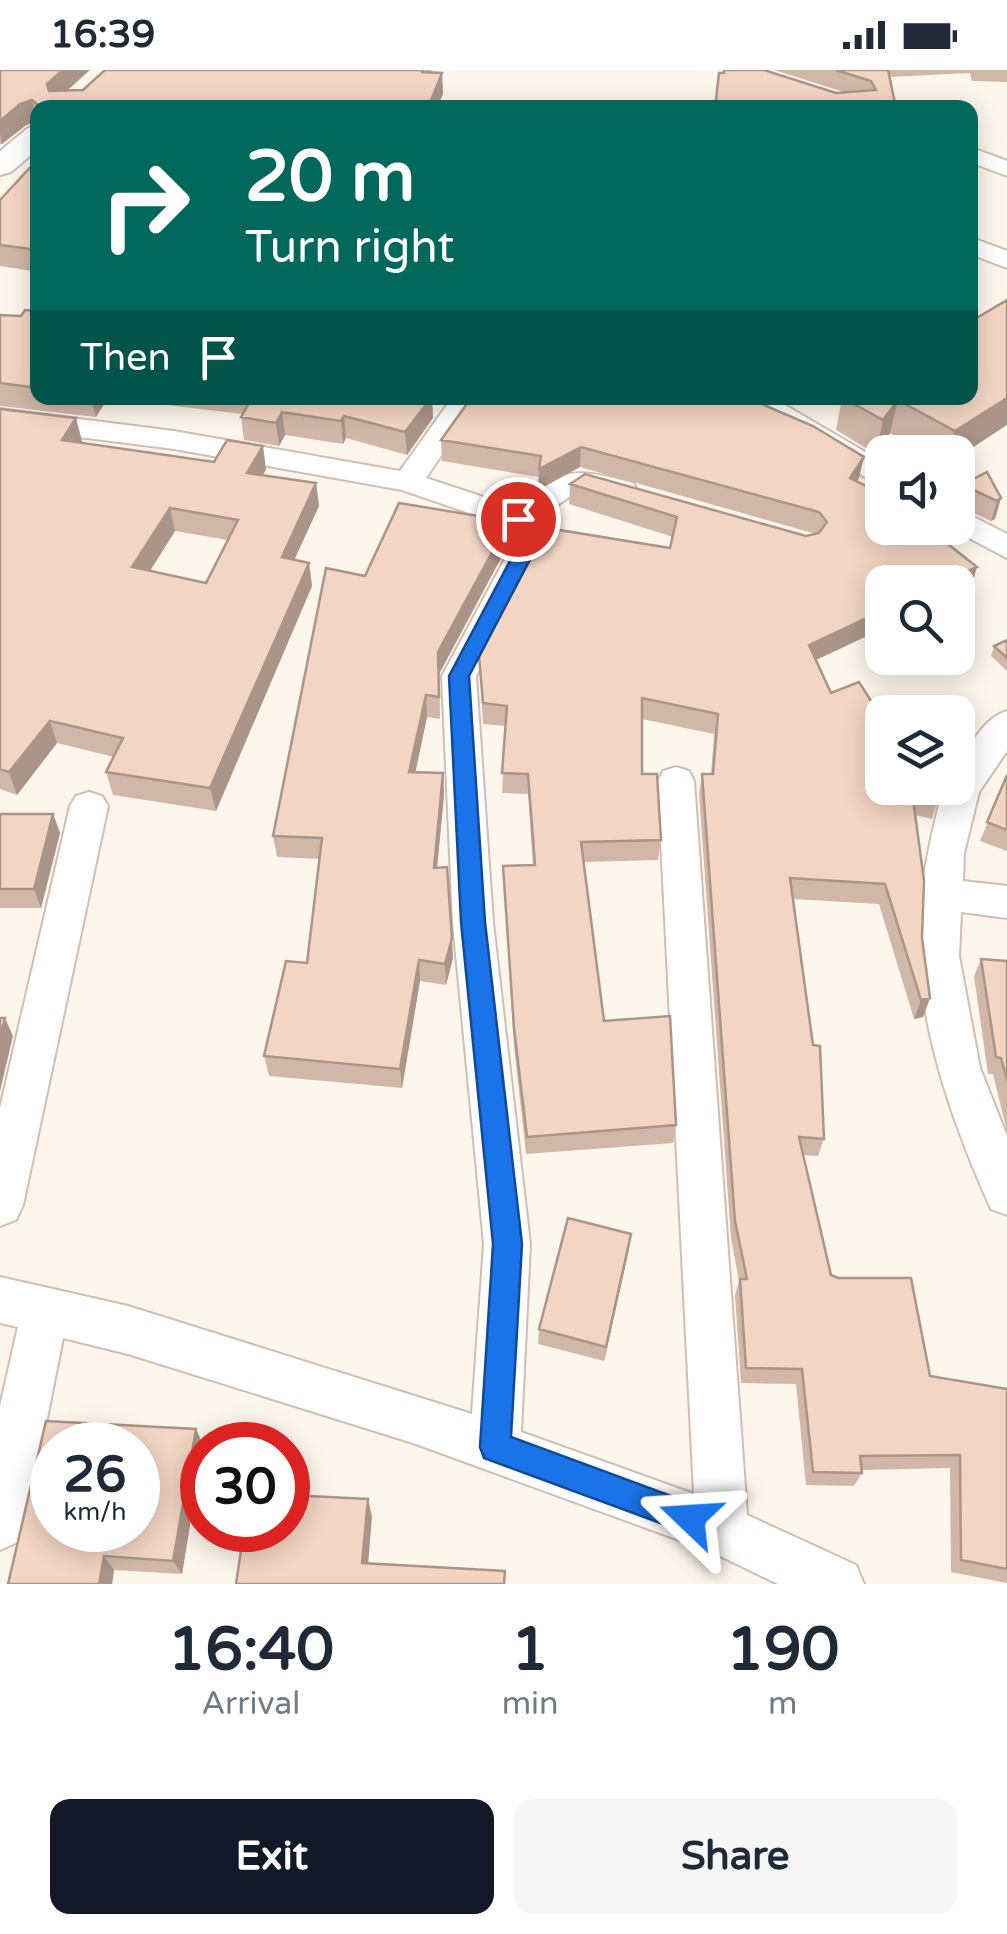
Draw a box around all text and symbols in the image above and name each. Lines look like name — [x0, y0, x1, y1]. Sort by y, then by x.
text: 16:39 — [50, 12, 155, 58]
text: 20 m — [245, 136, 415, 220]
icon: right — [80, 140, 210, 270]
text: Turn right — [245, 221, 454, 275]
icon: arrive — [191, 330, 246, 385]
text: Then — [80, 335, 171, 381]
map controls — [865, 435, 975, 805]
button: sound — [865, 435, 975, 545]
pin — [476, 477, 561, 562]
icon: arrive — [491, 492, 546, 547]
button: search — [865, 565, 975, 675]
button: layers — [865, 695, 975, 805]
speed limit sign: 30 — [180, 1422, 310, 1552]
text: 26 — [64, 1445, 126, 1505]
position arrow — [638, 1466, 742, 1570]
text: km/h — [64, 1497, 126, 1527]
text: 16:40 — [168, 1614, 334, 1686]
text: 1 — [511, 1614, 549, 1686]
text: 190 — [726, 1614, 839, 1686]
text: Arrival — [201, 1685, 300, 1723]
text: min — [502, 1685, 559, 1723]
text: m — [768, 1685, 797, 1723]
button: Exit — [50, 1799, 494, 1914]
button: Share — [514, 1799, 957, 1914]

